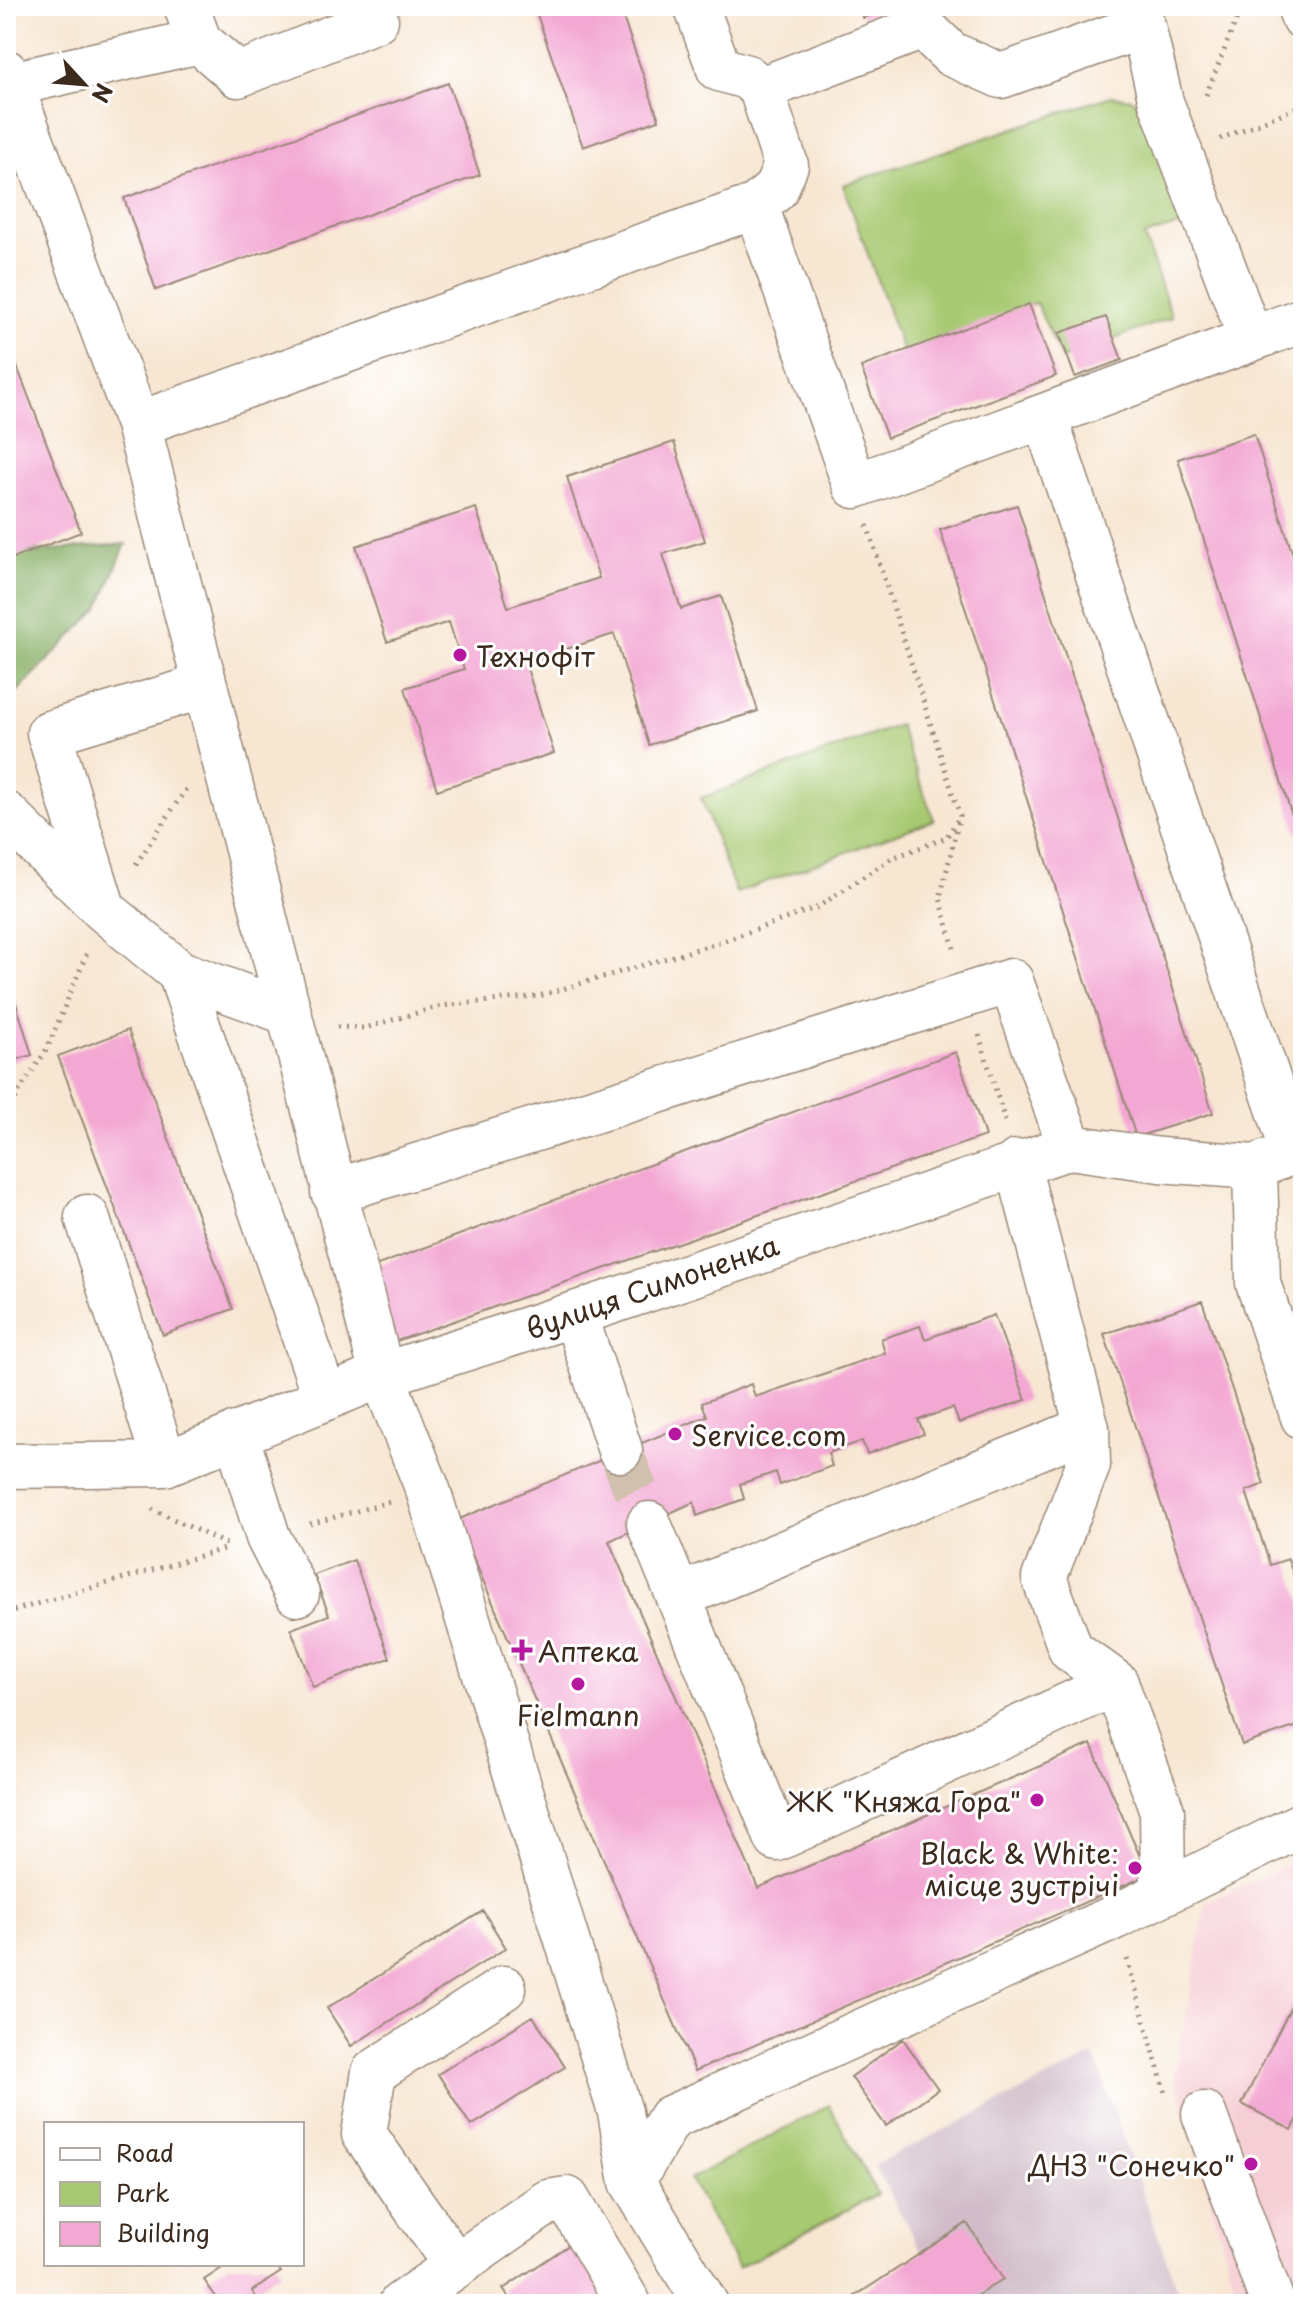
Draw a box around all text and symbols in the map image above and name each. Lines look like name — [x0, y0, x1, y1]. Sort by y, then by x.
north arrow — [44, 44, 124, 124]
text: N — [85, 78, 122, 108]
place label: Технофіт — [476, 634, 595, 677]
marker: Технофіт — [451, 646, 469, 664]
street label: вулиця Симоненка — [520, 1222, 785, 1349]
place label: Service.com — [691, 1413, 847, 1456]
marker: Service.com — [666, 1425, 684, 1443]
place label: Аптека — [538, 1629, 639, 1672]
marker: Аптека — [513, 1641, 531, 1659]
marker: Fielmann — [569, 1675, 587, 1693]
place label: Fielmann — [516, 1693, 640, 1736]
place label: ЖК "Княжа Гора" — [786, 1779, 1021, 1822]
marker: ЖК "Княжа Гора" — [1028, 1791, 1046, 1809]
place label: Black & White: місце зустрічі — [920, 1831, 1119, 1906]
marker: Black & White: місце зустрічі — [1126, 1859, 1144, 1877]
legend — [44, 2122, 304, 2266]
text: Road — [116, 2134, 174, 2170]
place label: ДНЗ "Сонечко" — [1027, 2143, 1235, 2186]
marker: ДНЗ "Сонечко" — [1242, 2155, 1260, 2173]
text: Park — [116, 2174, 170, 2210]
text: Building — [116, 2214, 210, 2250]

